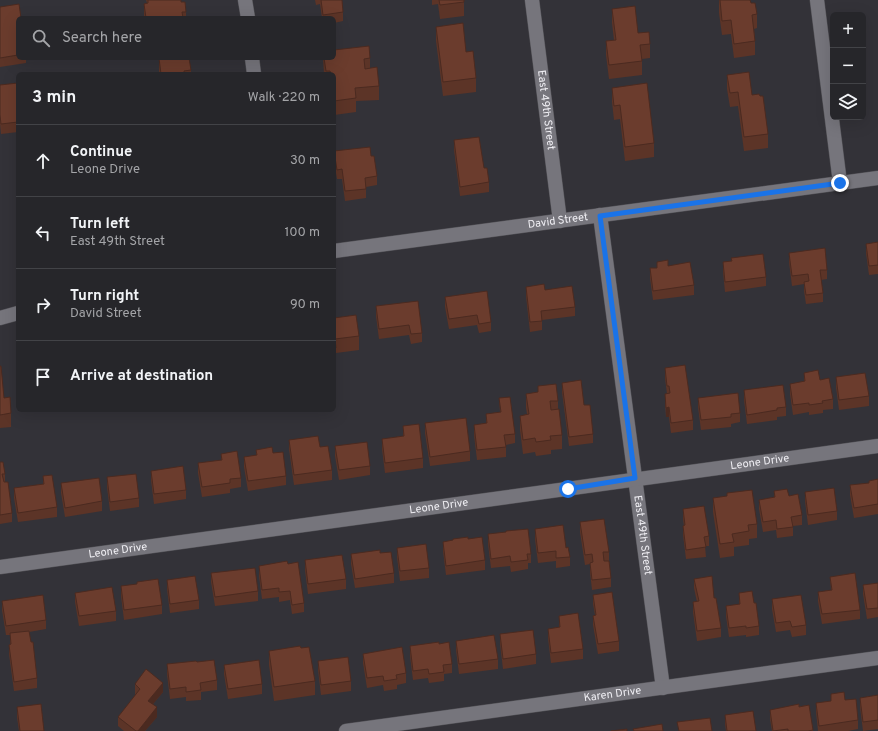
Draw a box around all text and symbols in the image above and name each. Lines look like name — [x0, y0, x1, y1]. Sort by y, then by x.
map controls — [830, 12, 866, 120]
button: + — [830, 12, 866, 48]
search box — [16, 16, 336, 60]
icon: search — [30, 27, 52, 49]
text: Search here — [62, 29, 142, 48]
button: − — [830, 48, 866, 84]
street label: East 49th Street — [534, 69, 558, 151]
button: layers — [830, 84, 866, 120]
text: 3 min — [32, 87, 76, 109]
text: Walk · 220 m — [248, 90, 320, 106]
text: Continue — [70, 143, 132, 162]
icon: ahead — [32, 150, 54, 172]
text: 30 m — [290, 153, 320, 169]
text: Leone Drive — [70, 162, 140, 178]
route end — [831, 174, 849, 192]
street label: David Street — [527, 210, 589, 232]
text: Turn left — [70, 215, 130, 234]
icon: left — [32, 222, 54, 244]
text: 100 m — [284, 225, 320, 241]
text: East 49th Street — [70, 234, 165, 250]
text: Turn right — [70, 287, 139, 306]
icon: right — [32, 294, 54, 316]
text: 90 m — [290, 297, 320, 313]
text: David Street — [70, 306, 142, 322]
icon: arrive — [32, 366, 54, 388]
text: Arrive at destination — [70, 367, 213, 386]
street label: Leone Drive — [729, 451, 790, 473]
route start — [559, 480, 577, 498]
street label: East 49th Street — [630, 494, 655, 576]
street label: Leone Drive — [409, 496, 469, 518]
street label: Leone Drive — [88, 540, 148, 562]
street label: Karen Drive — [583, 684, 642, 705]

